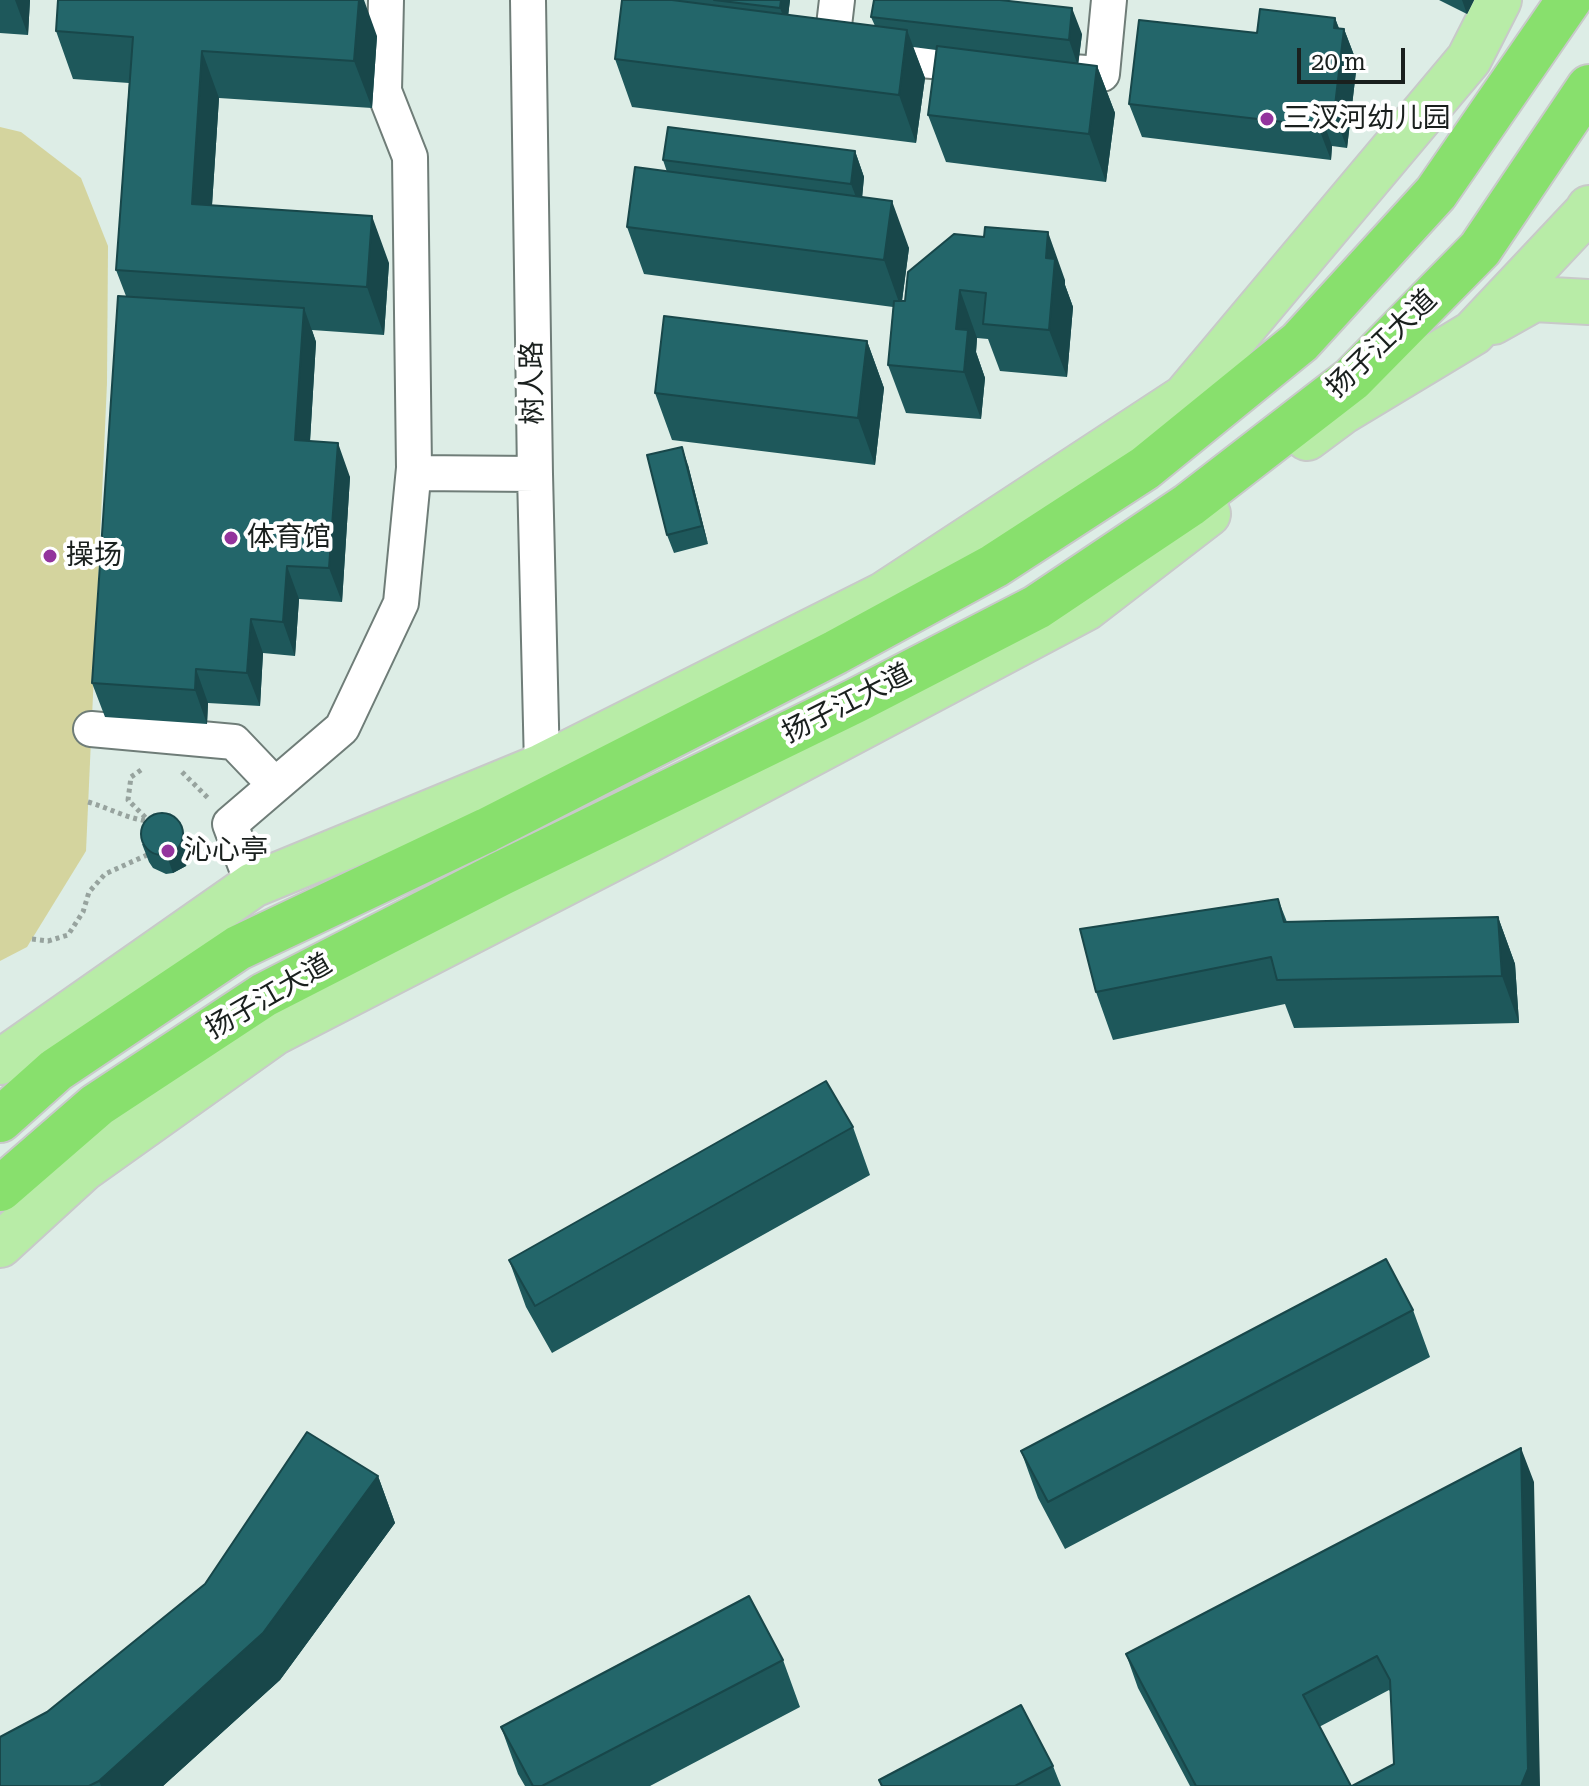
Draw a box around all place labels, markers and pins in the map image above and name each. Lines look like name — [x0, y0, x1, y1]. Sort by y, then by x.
place label: 三汊河幼儿园 — [1283, 102, 1451, 136]
marker: 三汊河幼儿园 — [1258, 110, 1276, 128]
place label: 体育馆 — [247, 521, 331, 555]
marker: 体育馆 — [222, 529, 240, 547]
place label: 操场 — [66, 539, 122, 573]
marker: 操场 — [41, 547, 59, 565]
place label: 沁心亭 — [184, 834, 268, 868]
marker: 沁心亭 — [159, 842, 177, 860]

